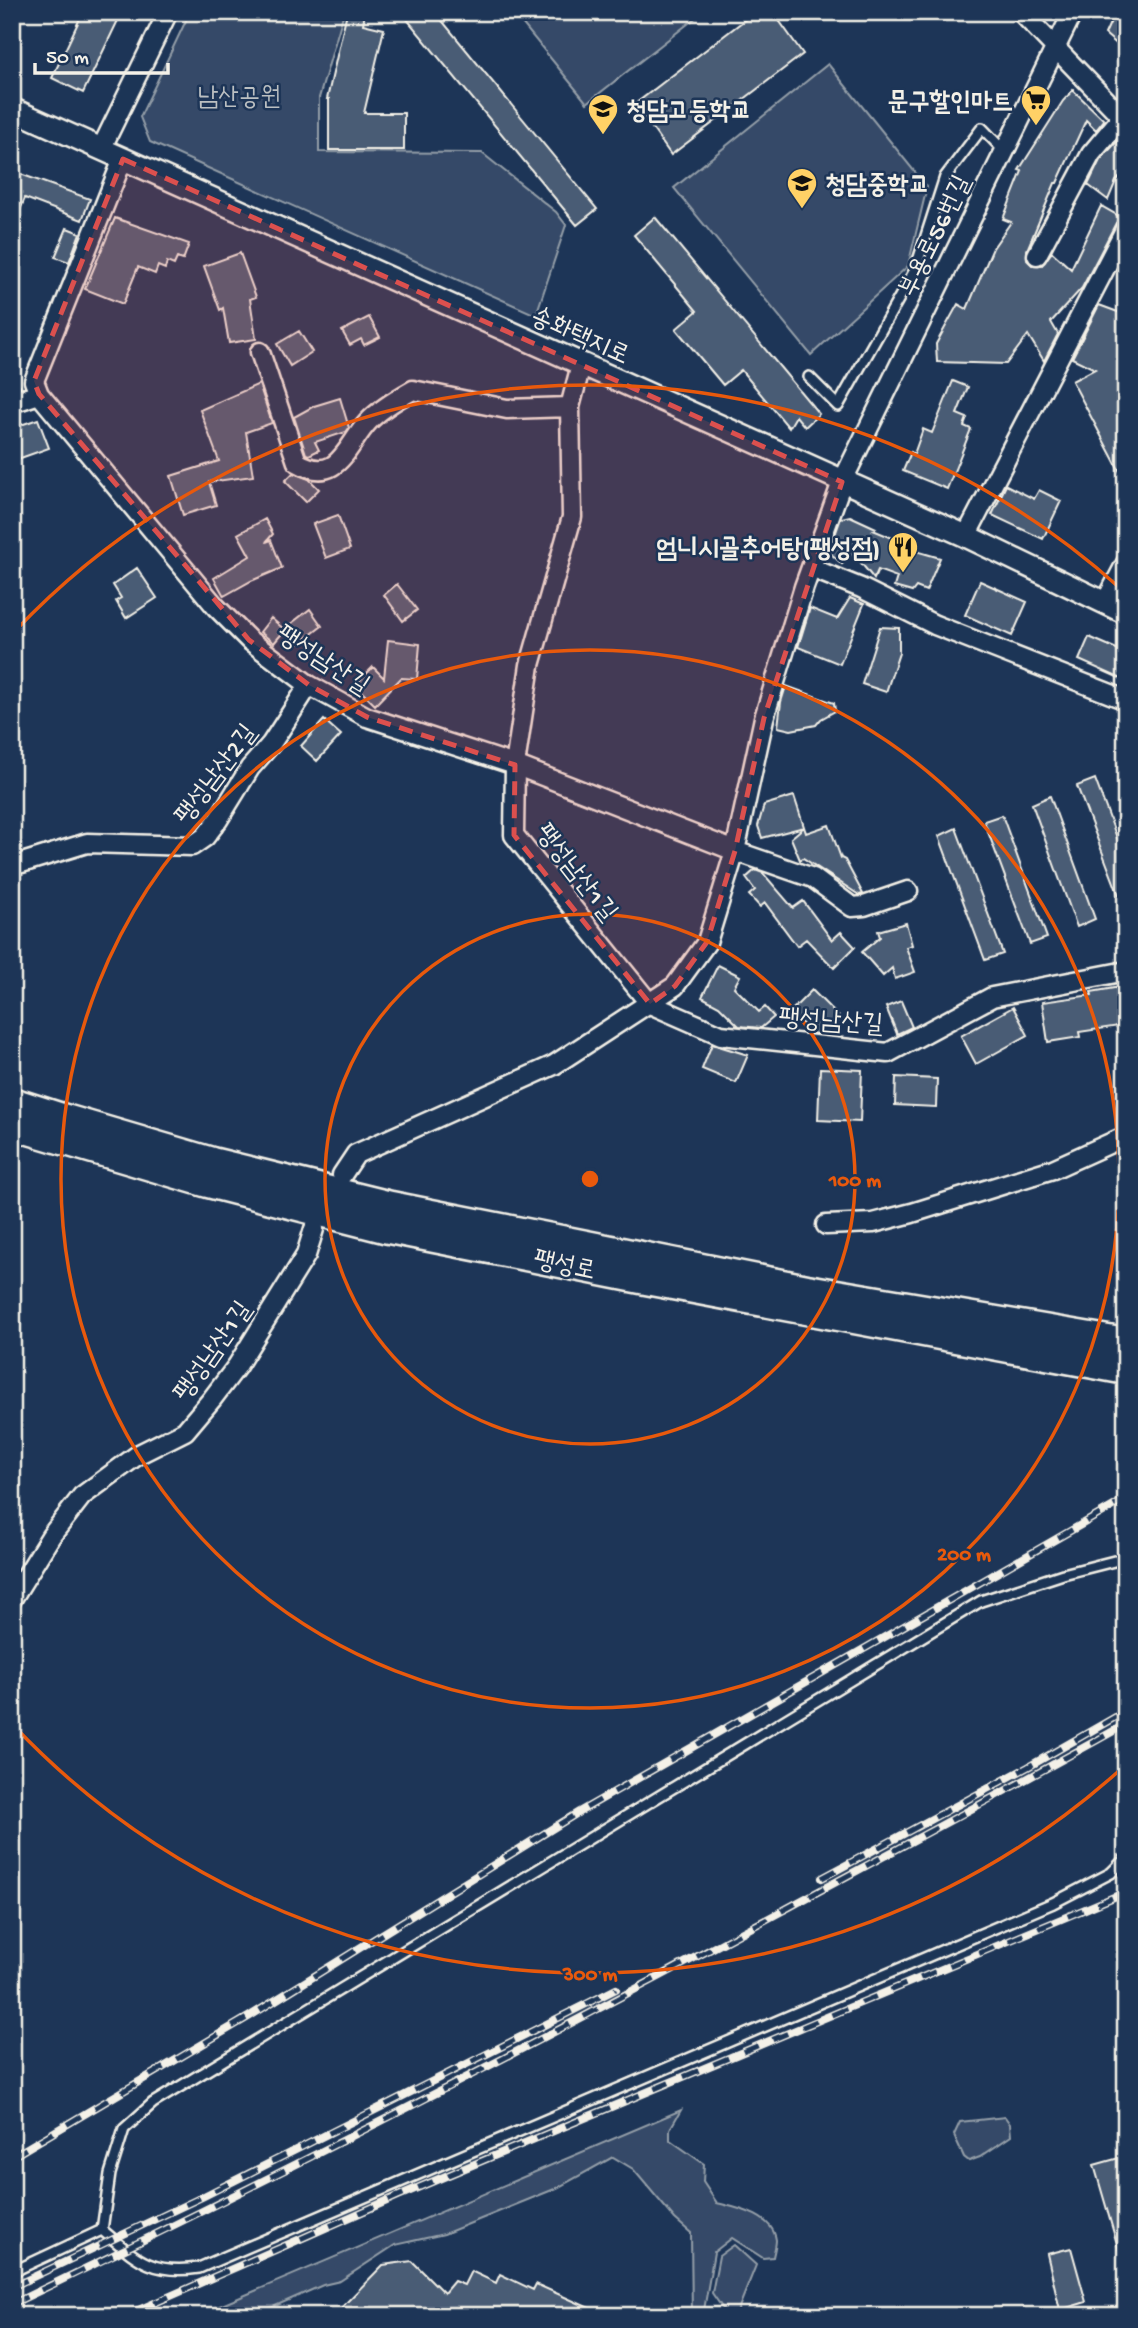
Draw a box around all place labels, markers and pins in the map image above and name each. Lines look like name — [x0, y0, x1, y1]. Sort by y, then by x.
supermarket icon: 문구할인마트 — [1019, 83, 1053, 127]
place label: 문구할인마트 — [887, 89, 1013, 120]
school or university icon: 청담고등학교 — [586, 92, 620, 136]
place label: 청담고등학교 — [626, 98, 752, 129]
school or university icon: 청담중학교 — [785, 166, 819, 210]
place label: 청담중학교 — [825, 172, 930, 203]
restaurant icon: 엄니시골추어탕(팽성점) — [886, 530, 920, 574]
place label: 엄니시골추어탕(팽성점) — [656, 535, 880, 567]
centre of rings — [578, 1167, 602, 1191]

